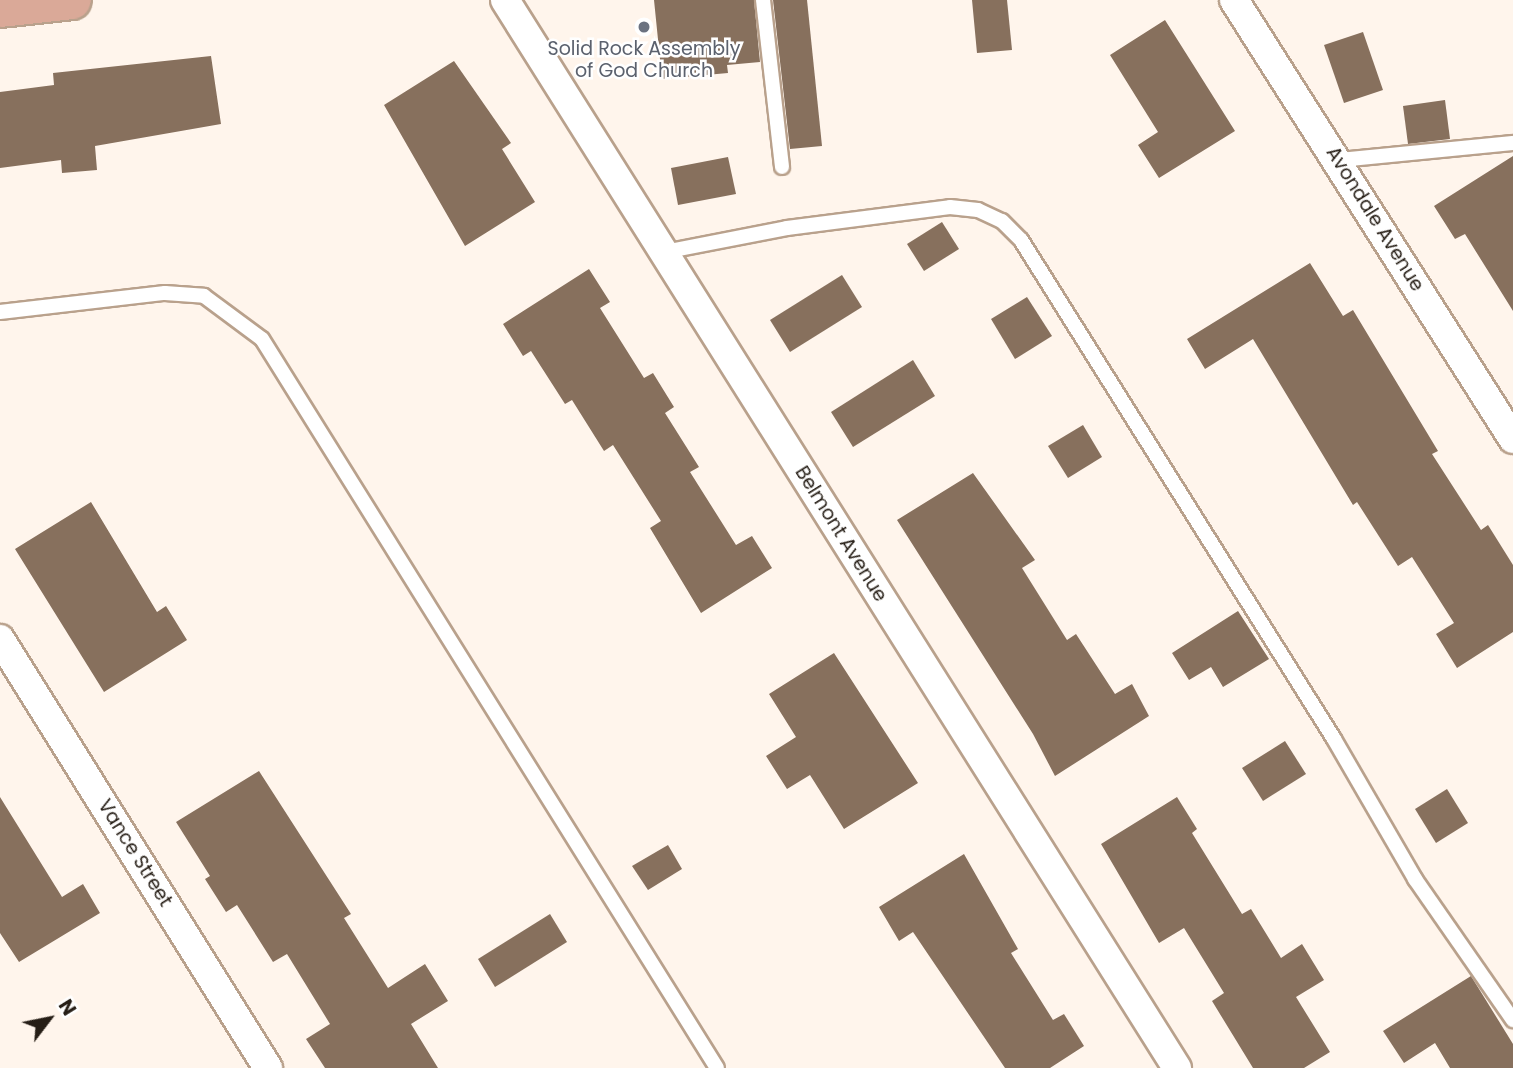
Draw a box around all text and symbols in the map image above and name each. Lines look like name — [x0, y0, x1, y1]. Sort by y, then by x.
marker: Solid Rock Assembly of God Church — [636, 19, 652, 35]
place label: Solid Rock Assembly of God Church — [548, 38, 740, 82]
street label: Avondale Avenue — [1321, 142, 1429, 296]
street label: Belmont Avenue — [790, 462, 892, 606]
street label: Vance Street — [93, 795, 177, 911]
north arrow — [14, 984, 84, 1054]
text: N — [52, 994, 82, 1021]

